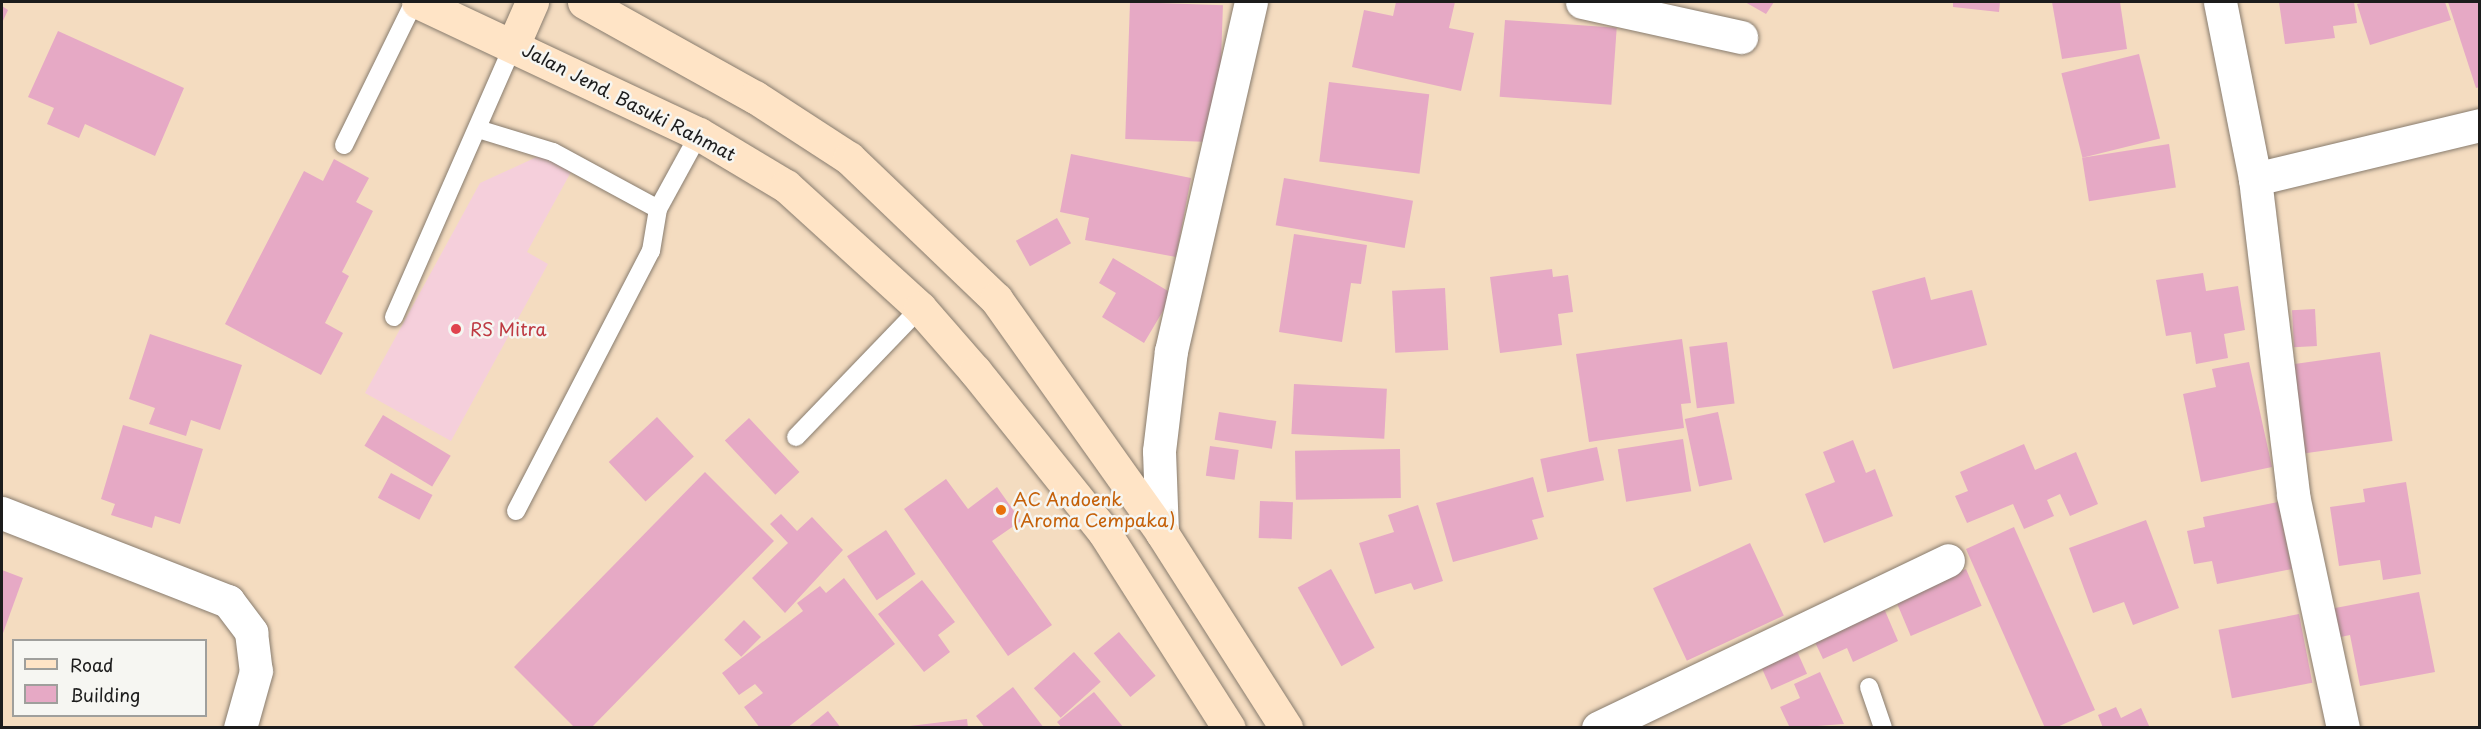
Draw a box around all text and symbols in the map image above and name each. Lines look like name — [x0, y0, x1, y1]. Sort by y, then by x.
street label: Jalan Jend. Basuki Rahmat — [518, 38, 740, 166]
place label: RS Mitra — [470, 318, 549, 340]
marker: RS Mitra — [447, 320, 465, 338]
place label: AC Andoenk (Aroma Cempaka) — [1013, 489, 1177, 532]
marker: AC Andoenk (Aroma Cempaka) — [994, 503, 1008, 517]
legend — [12, 639, 207, 717]
text: Road — [70, 651, 114, 678]
text: Building — [70, 681, 140, 708]

